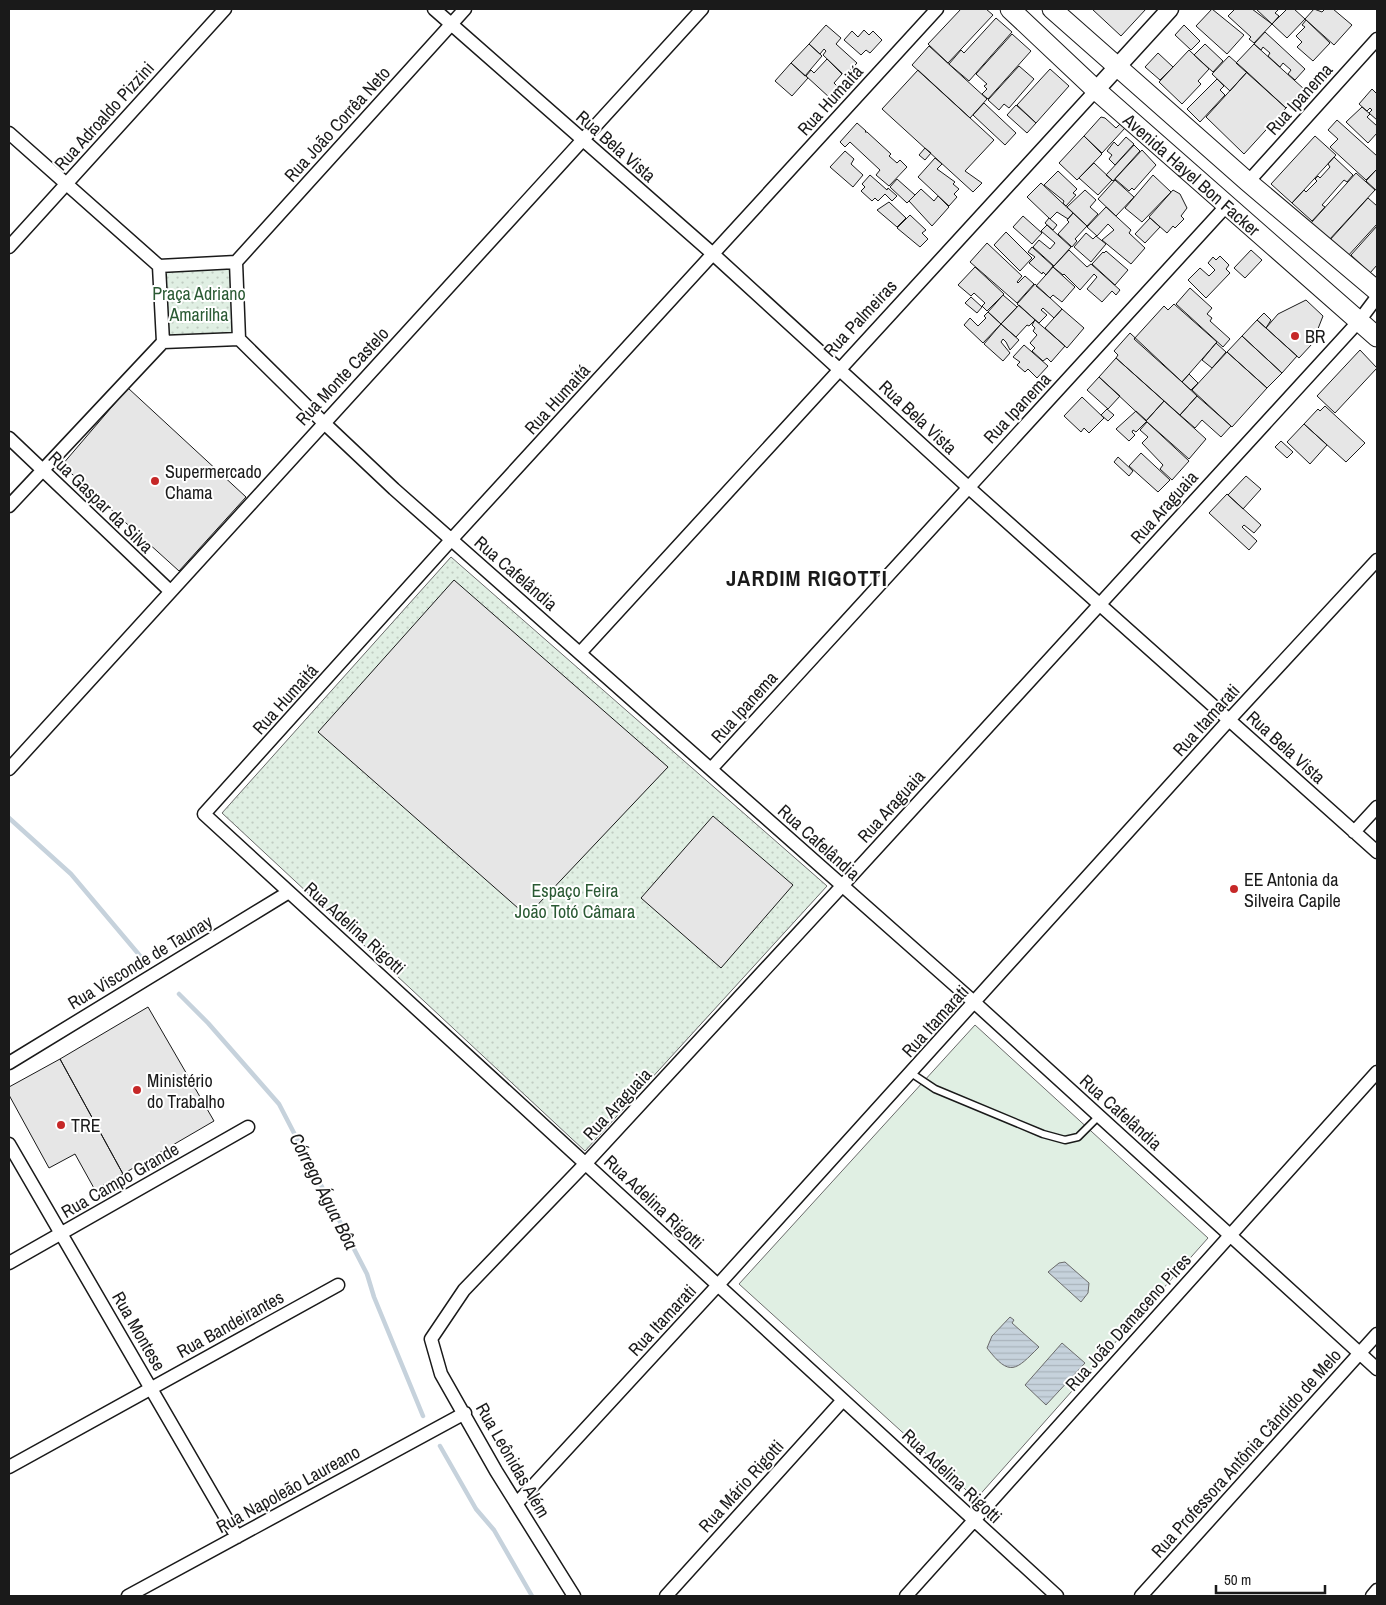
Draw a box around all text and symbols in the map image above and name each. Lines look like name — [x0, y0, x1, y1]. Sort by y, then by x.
street label: Rua Adroaldo Pizzini — [48, 56, 160, 176]
street label: Rua Ipanema — [1260, 58, 1338, 140]
street label: Rua Humaitá — [792, 59, 868, 141]
street label: Rua João Corrêa Neto — [278, 61, 396, 187]
street label: Rua Bela Vista — [571, 104, 661, 188]
street label: Avenida Hayel Bon Facker — [1117, 107, 1266, 242]
street label: Rua Palmeiras — [818, 274, 902, 362]
park label: Praça Adriano Amarilha — [152, 281, 246, 327]
street label: Rua Monte Castelo — [290, 321, 394, 431]
place label: BR — [1305, 324, 1326, 349]
marker: BR — [1289, 330, 1301, 342]
street label: Rua Humaitá — [519, 358, 595, 440]
street label: Rua Ipanema — [978, 367, 1056, 449]
street label: Rua Bela Vista — [874, 374, 962, 460]
street label: Rua Gaspar da Silva — [43, 445, 159, 559]
place label: Supermercado Chama — [165, 459, 262, 505]
street label: Rua Araguaia — [1125, 465, 1203, 549]
marker: Supermercado Chama — [149, 475, 161, 487]
street label: Rua Cafelândia — [469, 530, 563, 616]
district label: JARDIM RIGOTTI — [726, 563, 888, 593]
street label: Rua Humaitá — [247, 658, 323, 740]
street label: Rua Ipanema — [705, 666, 783, 748]
street label: Rua Itamarati — [1167, 678, 1245, 762]
street label: Rua Bela Vista — [1241, 705, 1331, 789]
street label: Rua Araguaia — [852, 764, 930, 848]
street label: Rua Cafelândia — [773, 798, 865, 886]
place label: EE Antonia da Silveira Capile — [1244, 867, 1341, 913]
street label: Rua Adelina Rigotti — [299, 876, 411, 980]
park label: Espaço Feira João Totó Câmara — [515, 878, 635, 924]
marker: EE Antonia da Silveira Capile — [1228, 883, 1240, 895]
street label: Rua Visconde de Taunay — [63, 909, 218, 1015]
street label: Rua Itamarati — [896, 979, 974, 1063]
street label: Rua Araguaia — [577, 1062, 657, 1146]
place label: Ministério do Trabalho — [147, 1068, 225, 1114]
street label: Rua Cafelândia — [1075, 1068, 1167, 1156]
marker: Ministério do Trabalho — [131, 1084, 143, 1096]
place label: TRE — [71, 1113, 101, 1138]
marker: TRE — [55, 1119, 67, 1131]
water label: Córrego Água Bôa — [283, 1128, 365, 1254]
street label: Rua Campo Grande — [57, 1136, 183, 1224]
street label: Rua Adelina Rigotti — [599, 1149, 709, 1255]
street label: Rua João Damaceno Pires — [1059, 1248, 1197, 1396]
street label: Rua Itamarati — [622, 1279, 702, 1361]
street label: Rua Bandeirantes — [172, 1284, 288, 1364]
street label: Rua Montese — [106, 1287, 172, 1375]
street label: Rua Professora Antônia Cândido de Melo — [1145, 1343, 1347, 1563]
street label: Rua Leônidas Além — [470, 1398, 556, 1522]
street label: Rua Adelina Rigotti — [897, 1423, 1007, 1529]
street label: Rua Mário Rigotti — [693, 1434, 789, 1538]
street label: Rua Napoleão Laureano — [212, 1439, 364, 1539]
scale bar — [1216, 1562, 1325, 1594]
text: 50 m — [1224, 1569, 1251, 1590]

